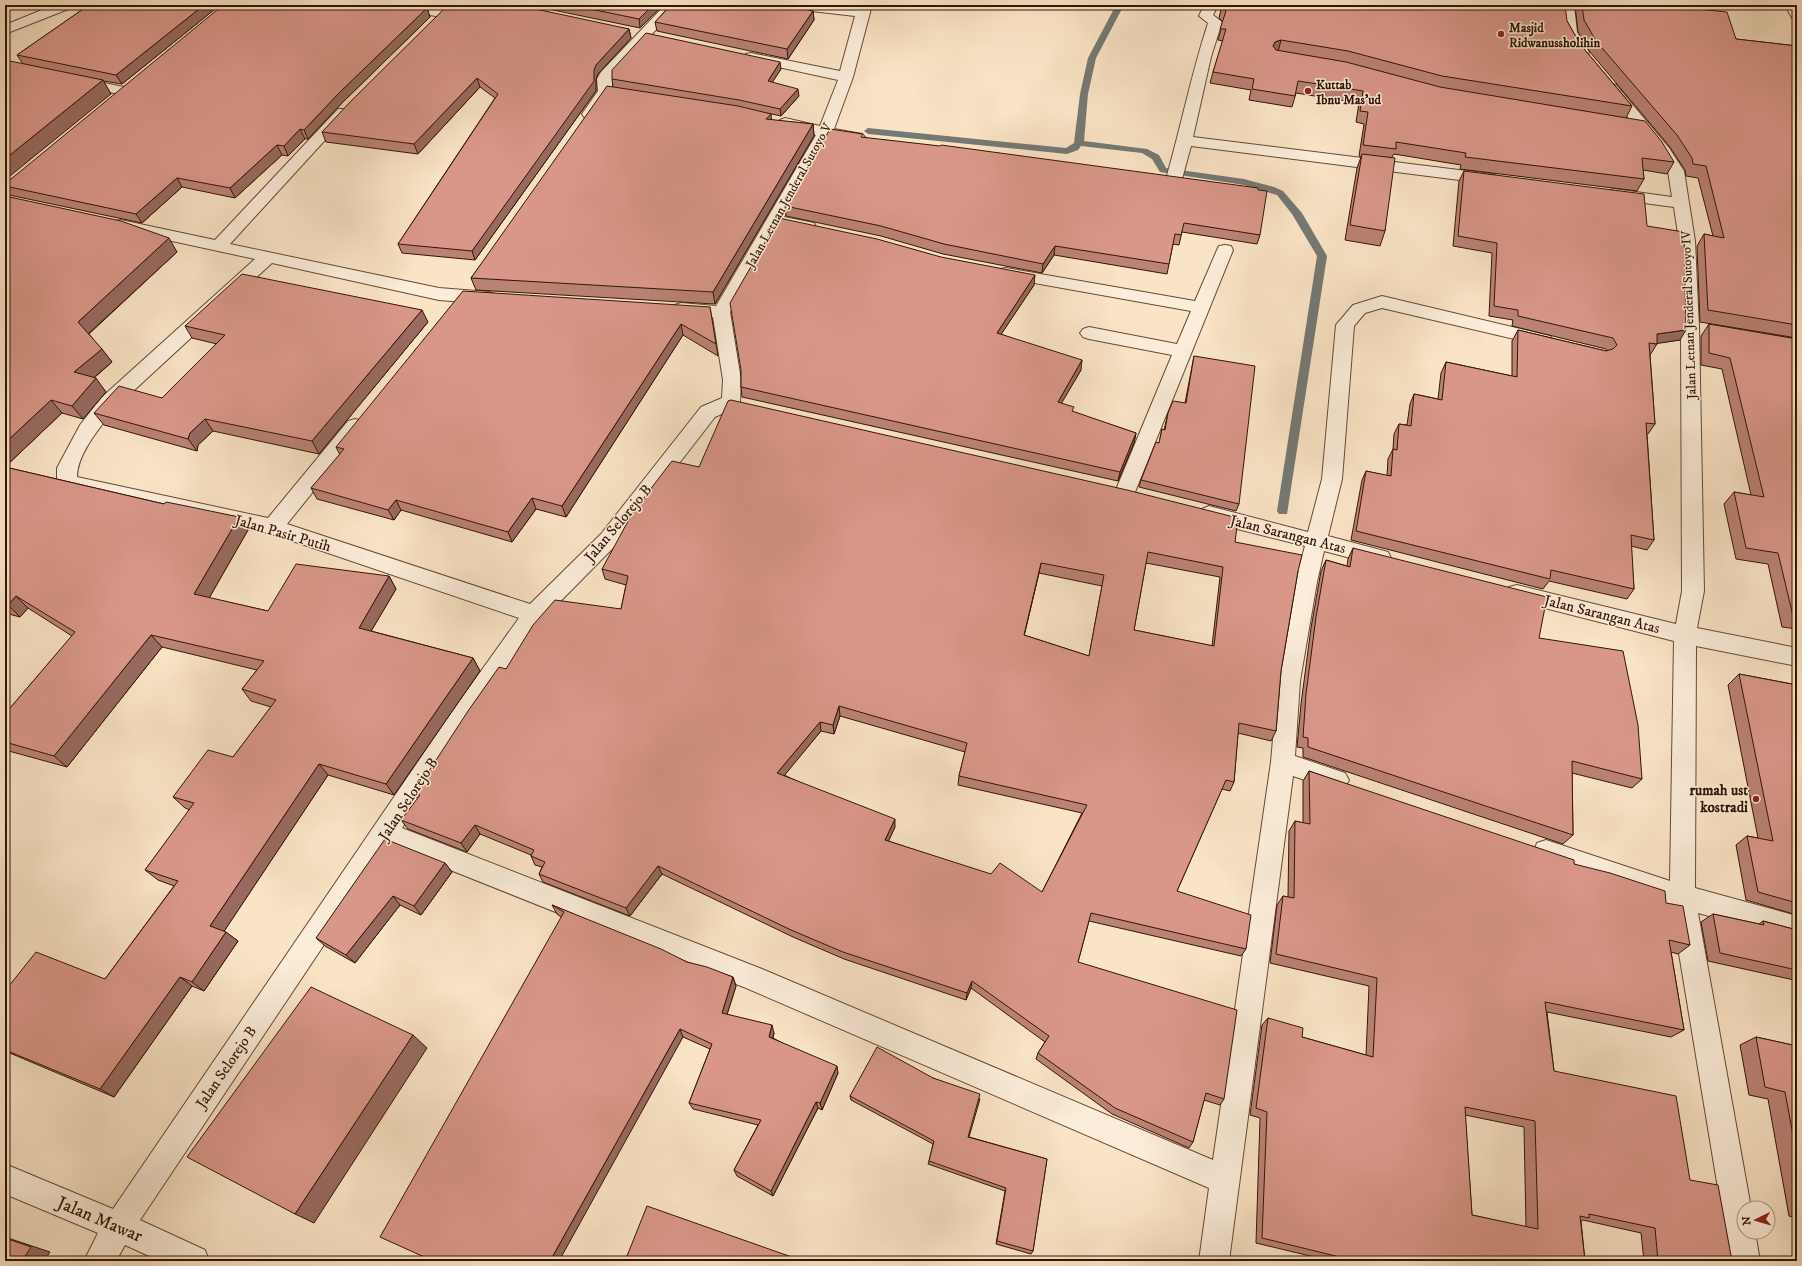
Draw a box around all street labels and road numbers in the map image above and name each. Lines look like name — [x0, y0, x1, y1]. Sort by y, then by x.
street label: Jalan Letnan Jenderal Sutoyo V — [742, 120, 836, 272]
street label: Jalan Letnan Jenderal Sutoyo IV — [1678, 230, 1700, 401]
street label: Jalan Selorejo B — [579, 481, 656, 567]
street label: Jalan Pasir Putih — [231, 510, 333, 556]
street label: Jalan Sarangan Atas — [1226, 510, 1348, 558]
street label: Jalan Sarangan Atas — [1540, 590, 1662, 638]
street label: Jalan Selorejo B — [373, 754, 442, 846]
street label: Jalan Selorejo B — [191, 1023, 261, 1114]
street label: Jalan Mawar — [52, 1191, 146, 1248]

